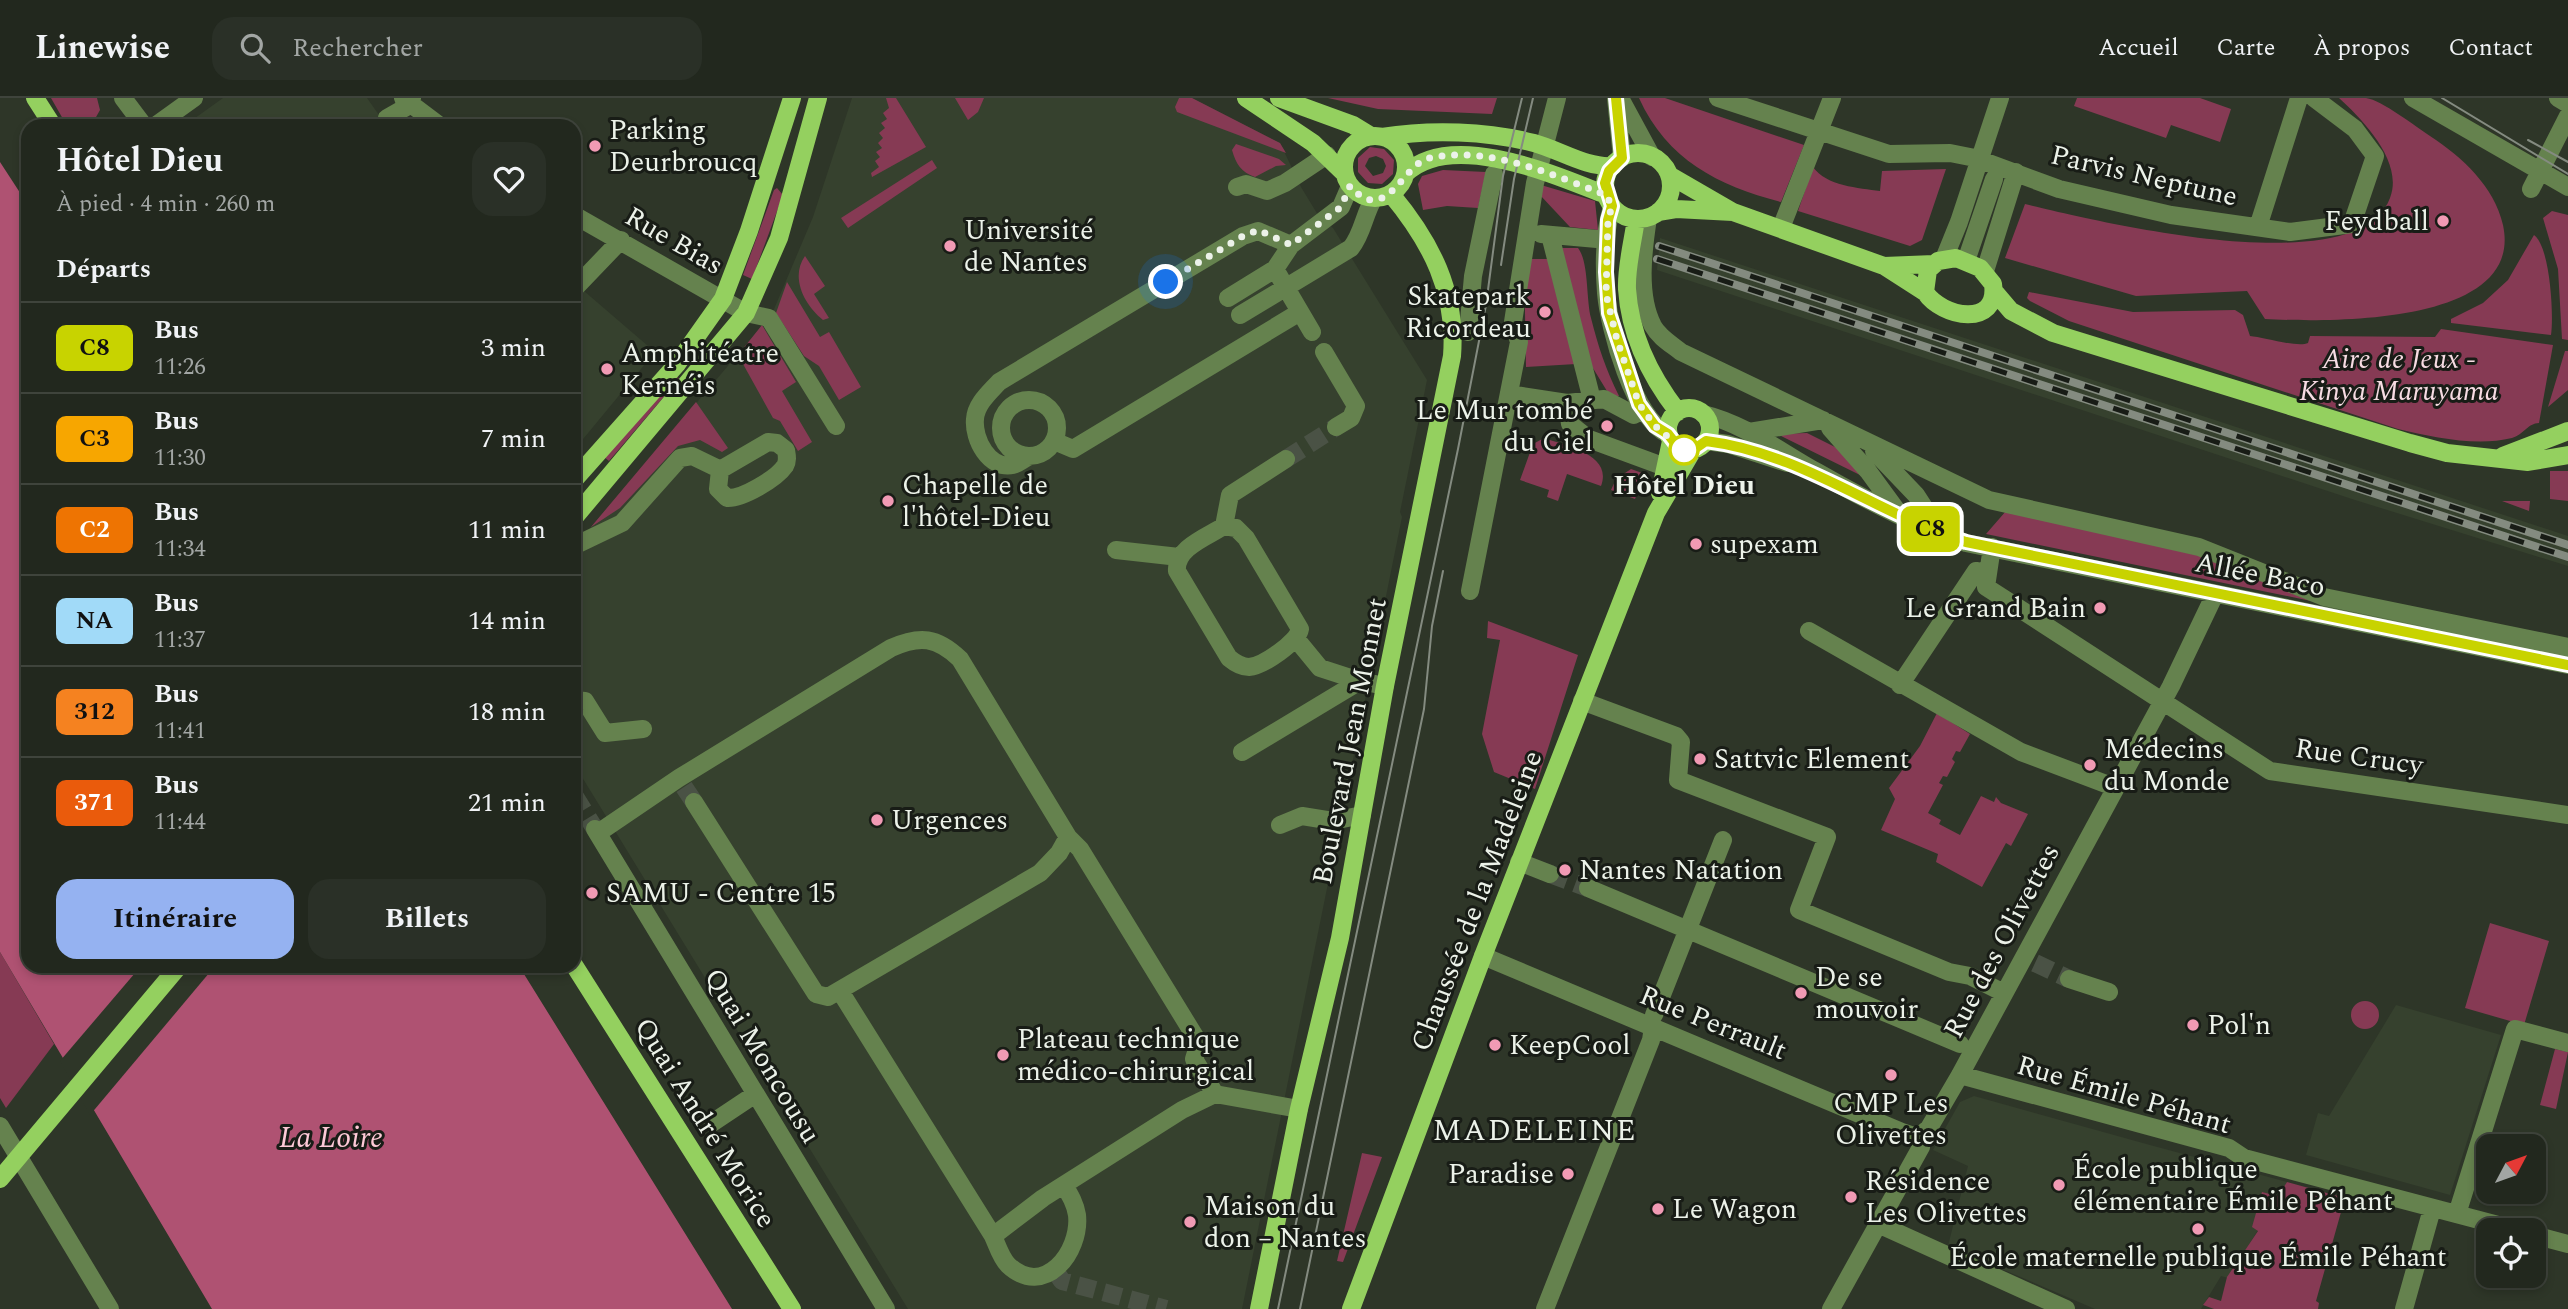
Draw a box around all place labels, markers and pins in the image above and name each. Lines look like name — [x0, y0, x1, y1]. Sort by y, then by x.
place label: Parking Deurbroucq — [609, 109, 758, 184]
marker: Parking Deurbroucq — [587, 138, 603, 154]
place label: Feydball — [2324, 200, 2429, 243]
place label: Université de Nantes — [964, 209, 1093, 284]
marker: Feydball — [2435, 213, 2451, 229]
marker: Université de Nantes — [942, 238, 958, 254]
place label: Skatepark Ricordeau — [1405, 275, 1531, 350]
marker: Skatepark Ricordeau — [1537, 304, 1553, 320]
place label: Amphitéatre Kernéis — [621, 332, 779, 407]
marker: Amphitéatre Kernéis — [599, 361, 615, 377]
place label: Le Mur tombé du Ciel — [1416, 389, 1593, 464]
marker: Le Mur tombé du Ciel — [1599, 418, 1615, 434]
marker: Hôtel Dieu — [1669, 435, 1699, 465]
place label: Chapelle de l'hôtel-Dieu — [902, 464, 1051, 539]
place label: Hôtel Dieu — [1613, 464, 1755, 507]
marker: Chapelle de l'hôtel-Dieu — [880, 493, 896, 509]
place label: supexam — [1710, 523, 1819, 566]
marker: supexam — [1688, 536, 1704, 552]
place label: Le Grand Bain — [1905, 587, 2086, 630]
marker: Le Grand Bain — [2092, 600, 2108, 616]
place label: Médecins du Monde — [2104, 728, 2230, 803]
place label: Sattvic Element — [1714, 738, 1910, 781]
marker: Sattvic Element — [1692, 751, 1708, 767]
marker: Médecins du Monde — [2082, 757, 2098, 773]
place label: Urgences — [891, 799, 1008, 842]
marker: Urgences — [869, 812, 885, 828]
place label: Nantes Natation — [1579, 849, 1783, 892]
marker: Nantes Natation — [1557, 862, 1573, 878]
place label: SAMU - Centre 15 — [606, 872, 836, 915]
marker: SAMU - Centre 15 — [584, 885, 600, 901]
place label: De se mouvoir — [1815, 956, 1918, 1031]
marker: De se mouvoir — [1793, 985, 1809, 1001]
place label: Pol'n — [2207, 1004, 2271, 1047]
marker: Pol'n — [2185, 1017, 2201, 1033]
place label: Plateau technique médico-chirurgical — [1017, 1018, 1254, 1093]
place label: KeepCool — [1509, 1024, 1631, 1067]
marker: KeepCool — [1487, 1037, 1503, 1053]
marker: Plateau technique médico-chirurgical — [995, 1047, 1011, 1063]
marker: CMP Les Olivettes — [1883, 1067, 1899, 1083]
place label: CMP Les Olivettes — [1833, 1082, 1949, 1157]
place label: École publique élémentaire Émile Péhant — [2073, 1148, 2393, 1223]
place label: Paradise — [1448, 1153, 1554, 1196]
place label: Résidence Les Olivettes — [1865, 1160, 2027, 1235]
marker: Paradise — [1560, 1166, 1576, 1182]
marker: École publique élémentaire Émile Péhant — [2051, 1177, 2067, 1193]
place label: Maison du don – Nantes — [1204, 1185, 1367, 1260]
place label: Le Wagon — [1672, 1188, 1797, 1231]
marker: Résidence Les Olivettes — [1843, 1189, 1859, 1205]
marker: Le Wagon — [1650, 1201, 1666, 1217]
marker: Maison du don – Nantes — [1182, 1214, 1198, 1230]
marker: École maternelle publique Émile Péhant — [2190, 1221, 2206, 1237]
place label: École maternelle publique Émile Péhant — [1949, 1236, 2447, 1279]

